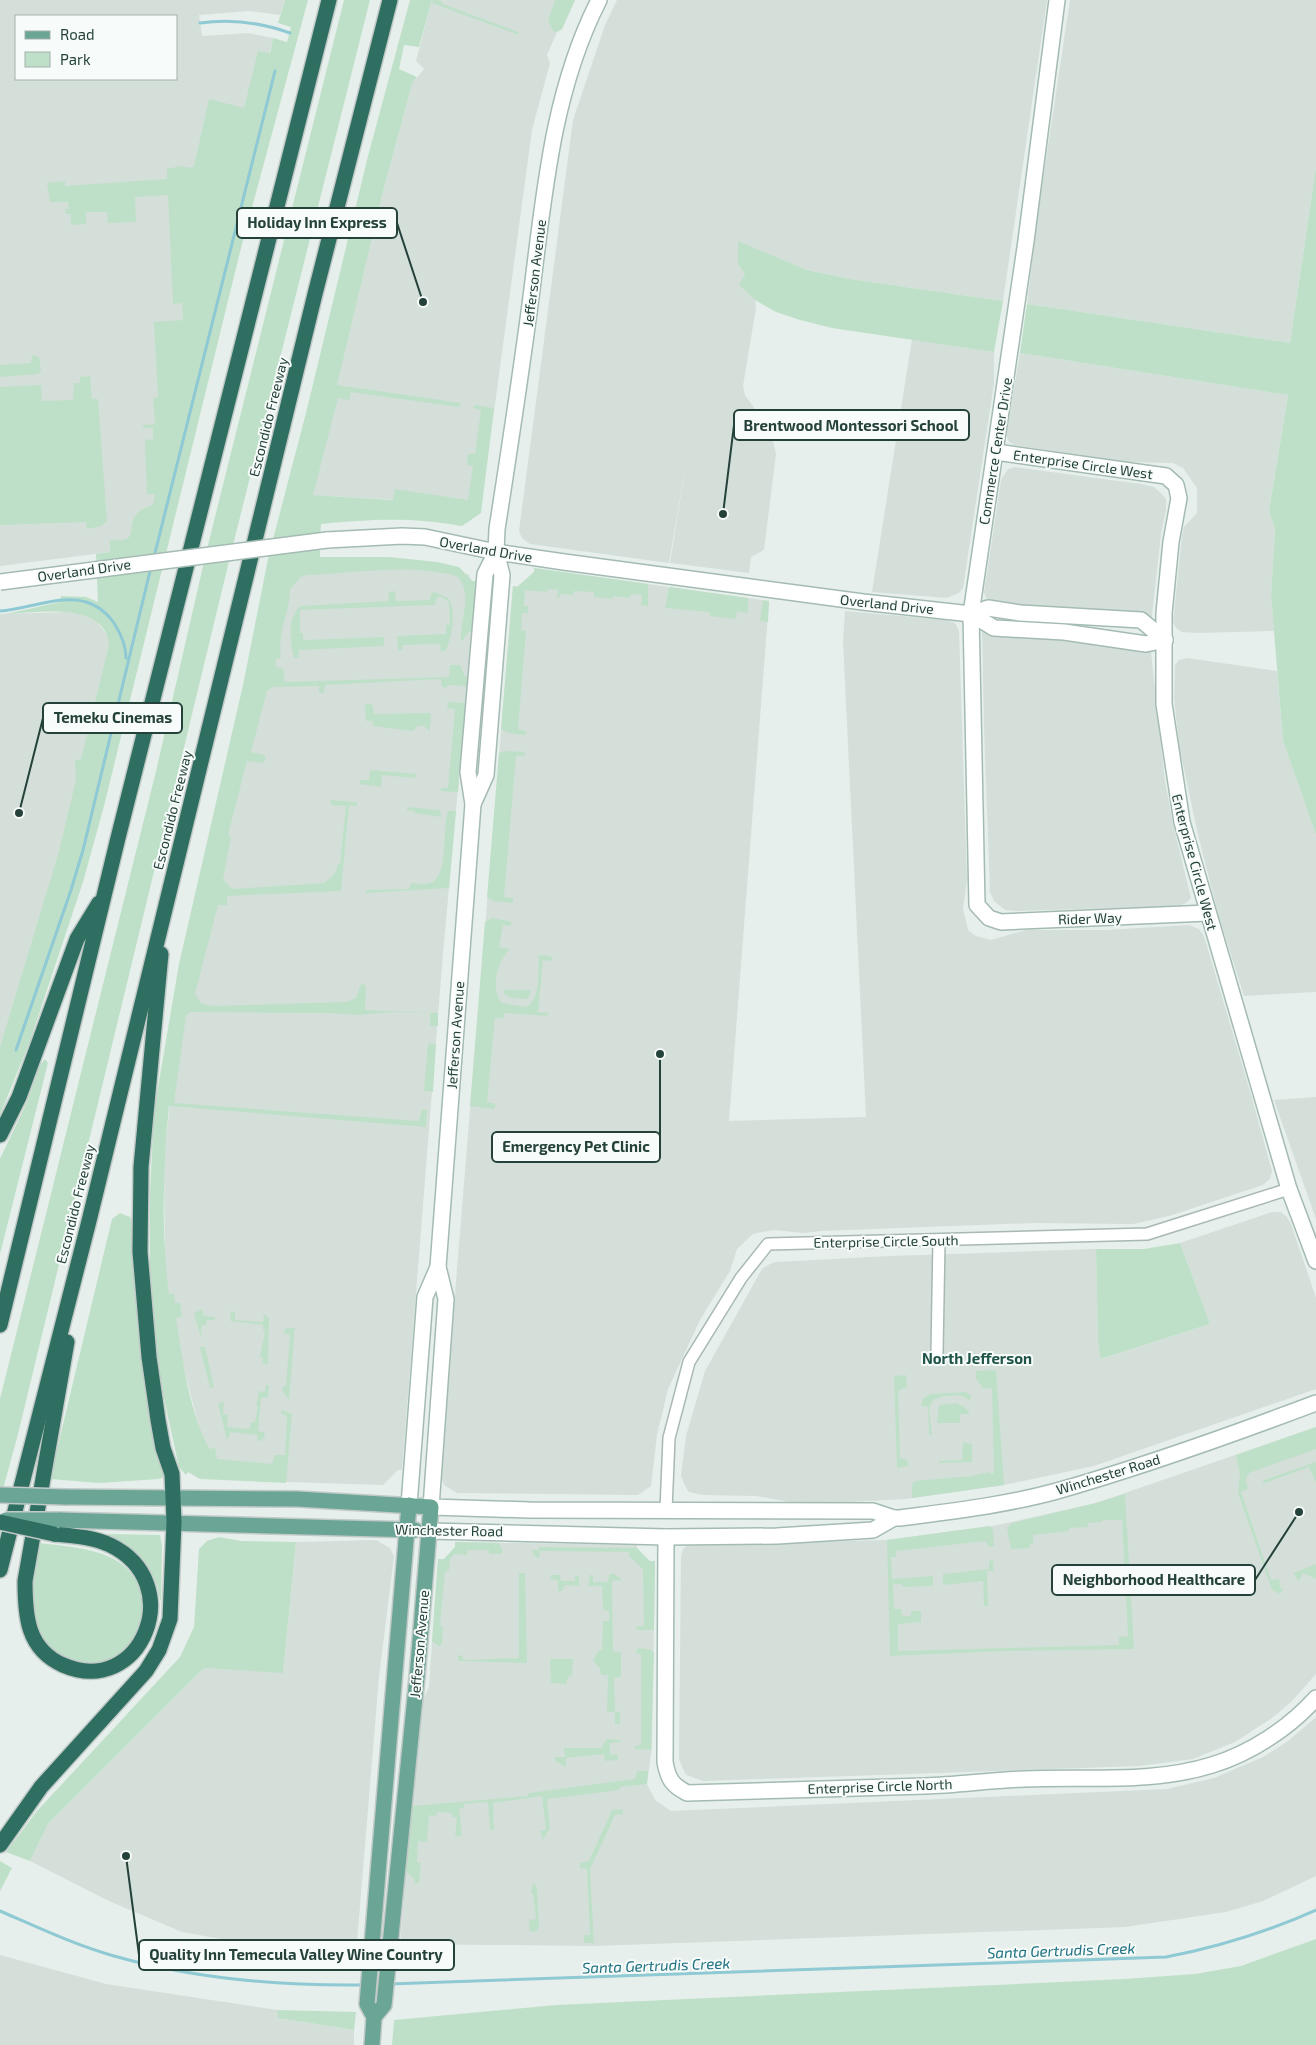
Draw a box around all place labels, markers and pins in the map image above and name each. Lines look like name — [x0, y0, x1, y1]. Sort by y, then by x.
callout: Holiday Inn Express — [237, 208, 397, 238]
callout: Brentwood Montessori School — [734, 410, 969, 440]
callout: Temeku Cinemas — [43, 703, 182, 733]
callout: Emergency Pet Clinic — [492, 1132, 660, 1162]
callout: Neighborhood Healthcare — [1052, 1565, 1255, 1595]
callout: Quality Inn Temecula Valley Wine Country — [139, 1940, 454, 1970]

